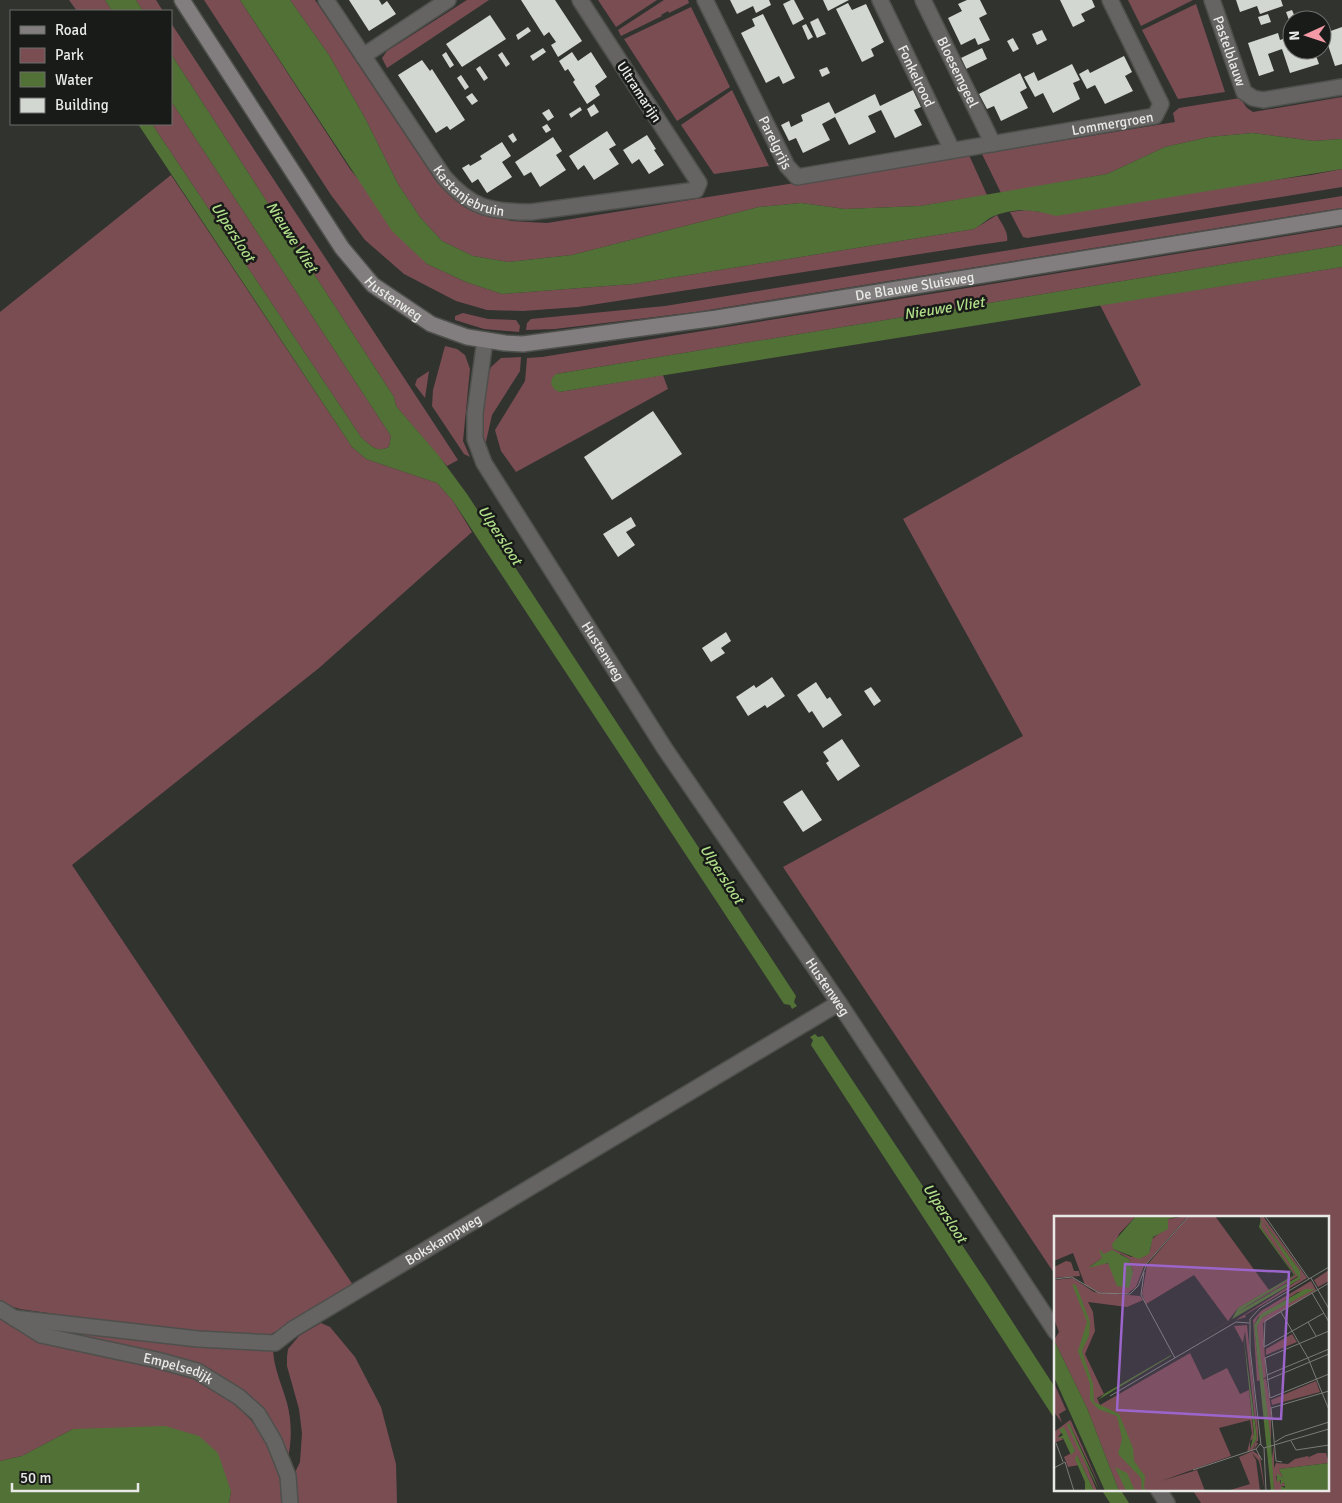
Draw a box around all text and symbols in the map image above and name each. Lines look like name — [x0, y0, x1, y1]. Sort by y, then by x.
legend — [10, 10, 172, 125]
north arrow — [1282, 10, 1332, 60]
street label: Pastelblauw — [1210, 14, 1250, 88]
text: Road — [55, 21, 87, 39]
text: N — [1286, 30, 1303, 41]
street label: Bloesemgeel — [934, 34, 982, 110]
street label: Fonkelrood — [894, 42, 938, 109]
text: Park — [55, 46, 84, 64]
street label: Ultramarijn — [613, 58, 665, 126]
text: Water — [55, 71, 93, 89]
text: Building — [55, 96, 109, 114]
street label: Lommergroen — [1070, 108, 1155, 139]
street label: Parelgrijs — [755, 113, 796, 172]
street label: Kastanjebruin — [430, 162, 505, 219]
water label: Nieuwe Vliet — [262, 198, 323, 277]
water label: Ulpersloot — [207, 199, 260, 266]
street label: De Blauwe Sluisweg — [854, 268, 975, 304]
street label: Hustenweg — [361, 273, 426, 324]
water label: Nieuwe Vliet — [902, 292, 987, 323]
water label: Ulpersloot — [474, 502, 527, 569]
street label: Hustenweg — [578, 618, 628, 684]
water label: Ulpersloot — [696, 841, 749, 908]
street label: Hustenweg — [802, 954, 854, 1019]
water label: Ulpersloot — [919, 1180, 972, 1247]
street label: Bokskampweg — [402, 1210, 484, 1269]
inset map — [1054, 1216, 1330, 1490]
street label: Empelsedijk — [142, 1349, 217, 1388]
scale bar — [12, 1460, 139, 1492]
text: 50 m — [20, 1469, 51, 1487]

